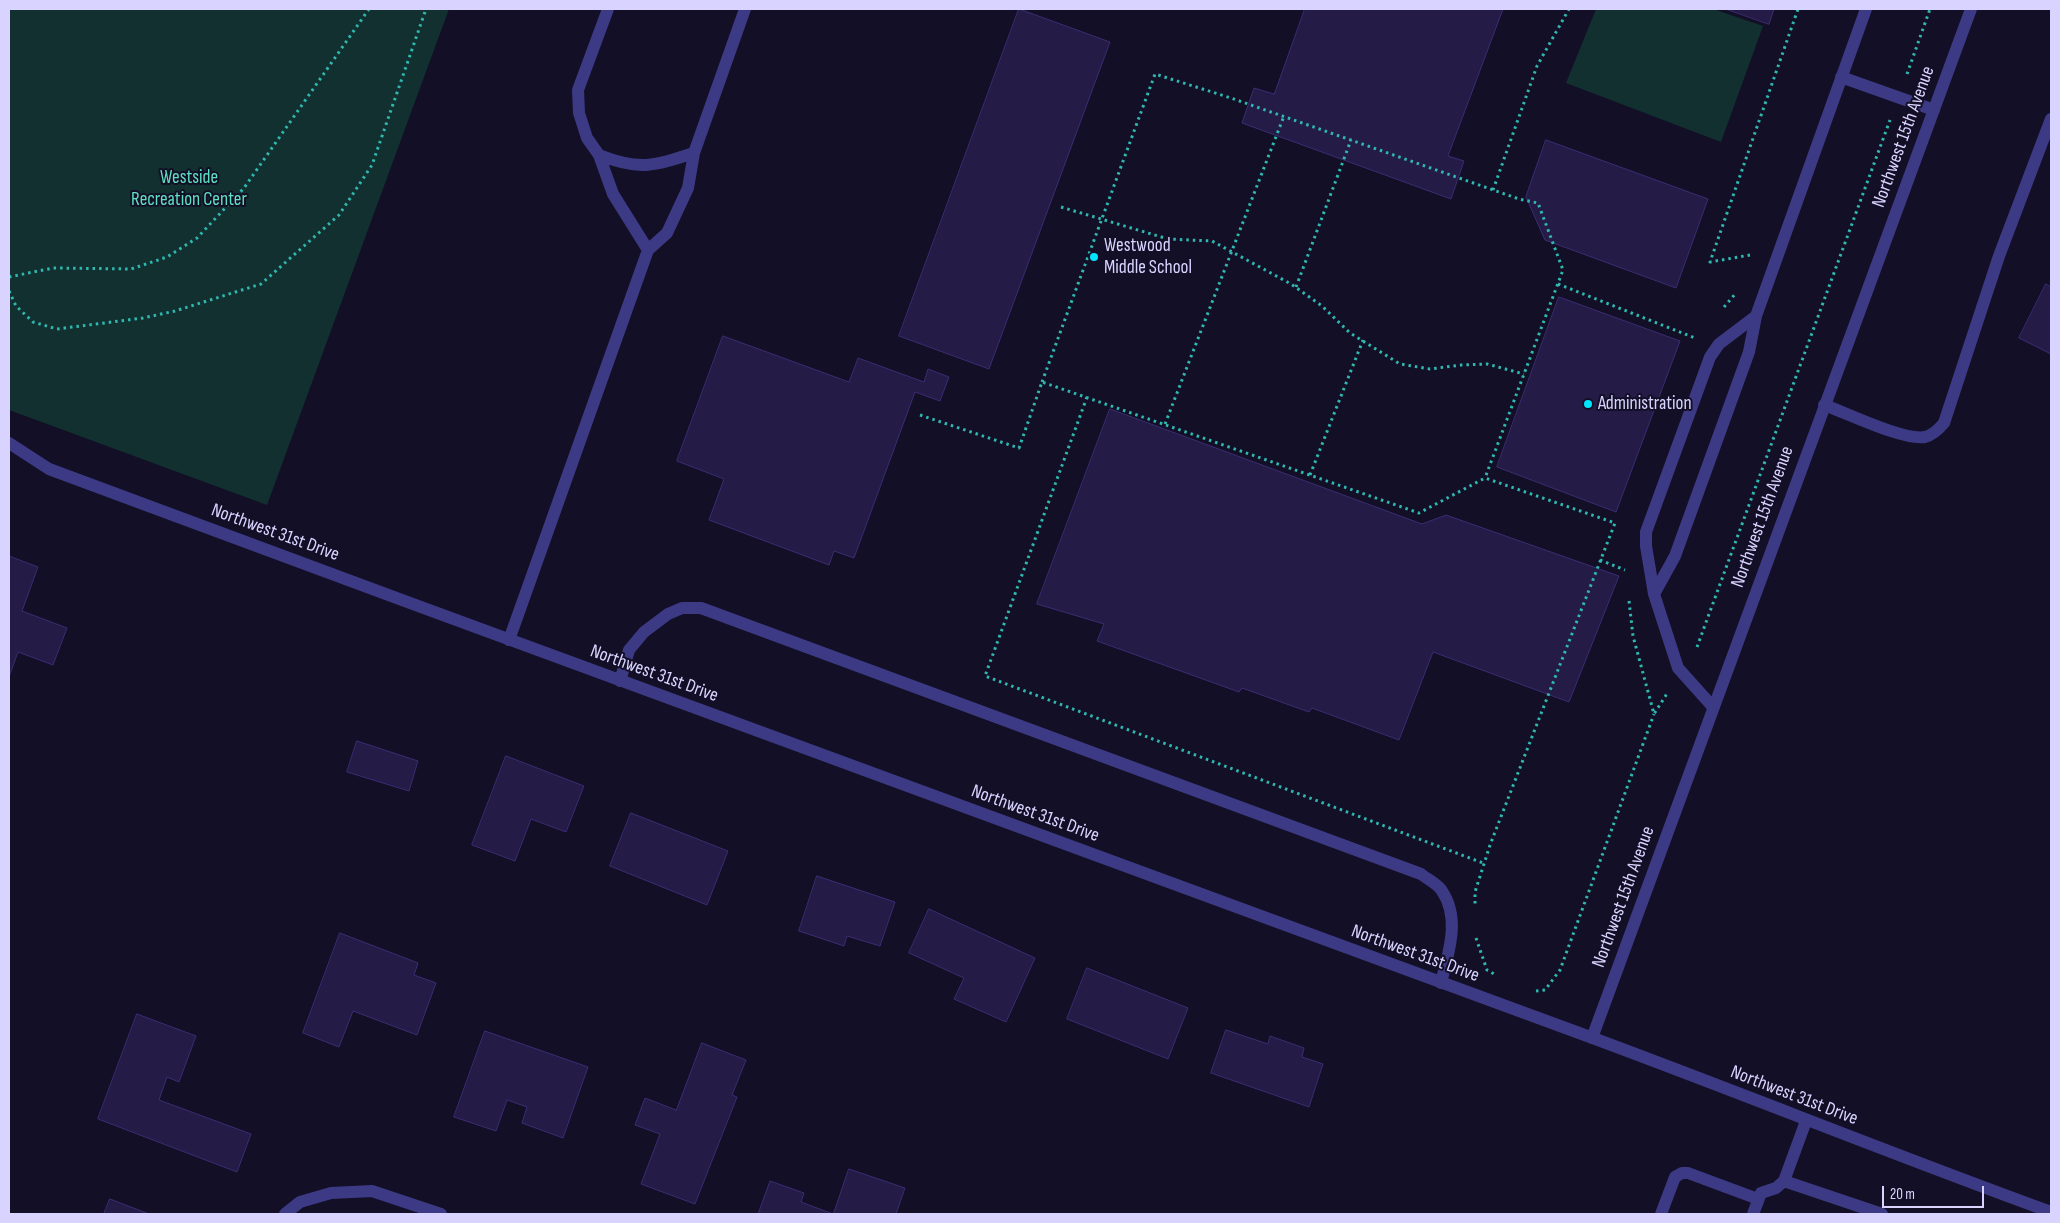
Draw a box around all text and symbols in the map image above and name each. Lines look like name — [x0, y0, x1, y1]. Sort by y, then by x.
street label: Northwest 15th Avenue — [1868, 63, 1940, 211]
park label: Westside Recreation Center — [131, 167, 247, 211]
place label: Westwood Middle School — [1104, 235, 1192, 279]
marker: Westwood Middle School — [1088, 251, 1100, 263]
place label: Administration — [1598, 393, 1692, 415]
marker: Administration — [1582, 398, 1594, 410]
street label: Northwest 15th Avenue — [1727, 443, 1799, 591]
street label: Northwest 31st Drive — [208, 499, 342, 567]
street label: Northwest 31st Drive — [587, 640, 721, 708]
street label: Northwest 31st Drive — [968, 780, 1102, 848]
street label: Northwest 15th Avenue — [1588, 823, 1660, 971]
street label: Northwest 31st Drive — [1348, 920, 1482, 988]
street label: Northwest 31st Drive — [1727, 1061, 1861, 1131]
scale bar — [1885, 1176, 1988, 1208]
text: 20 m — [1890, 1185, 1915, 1204]

